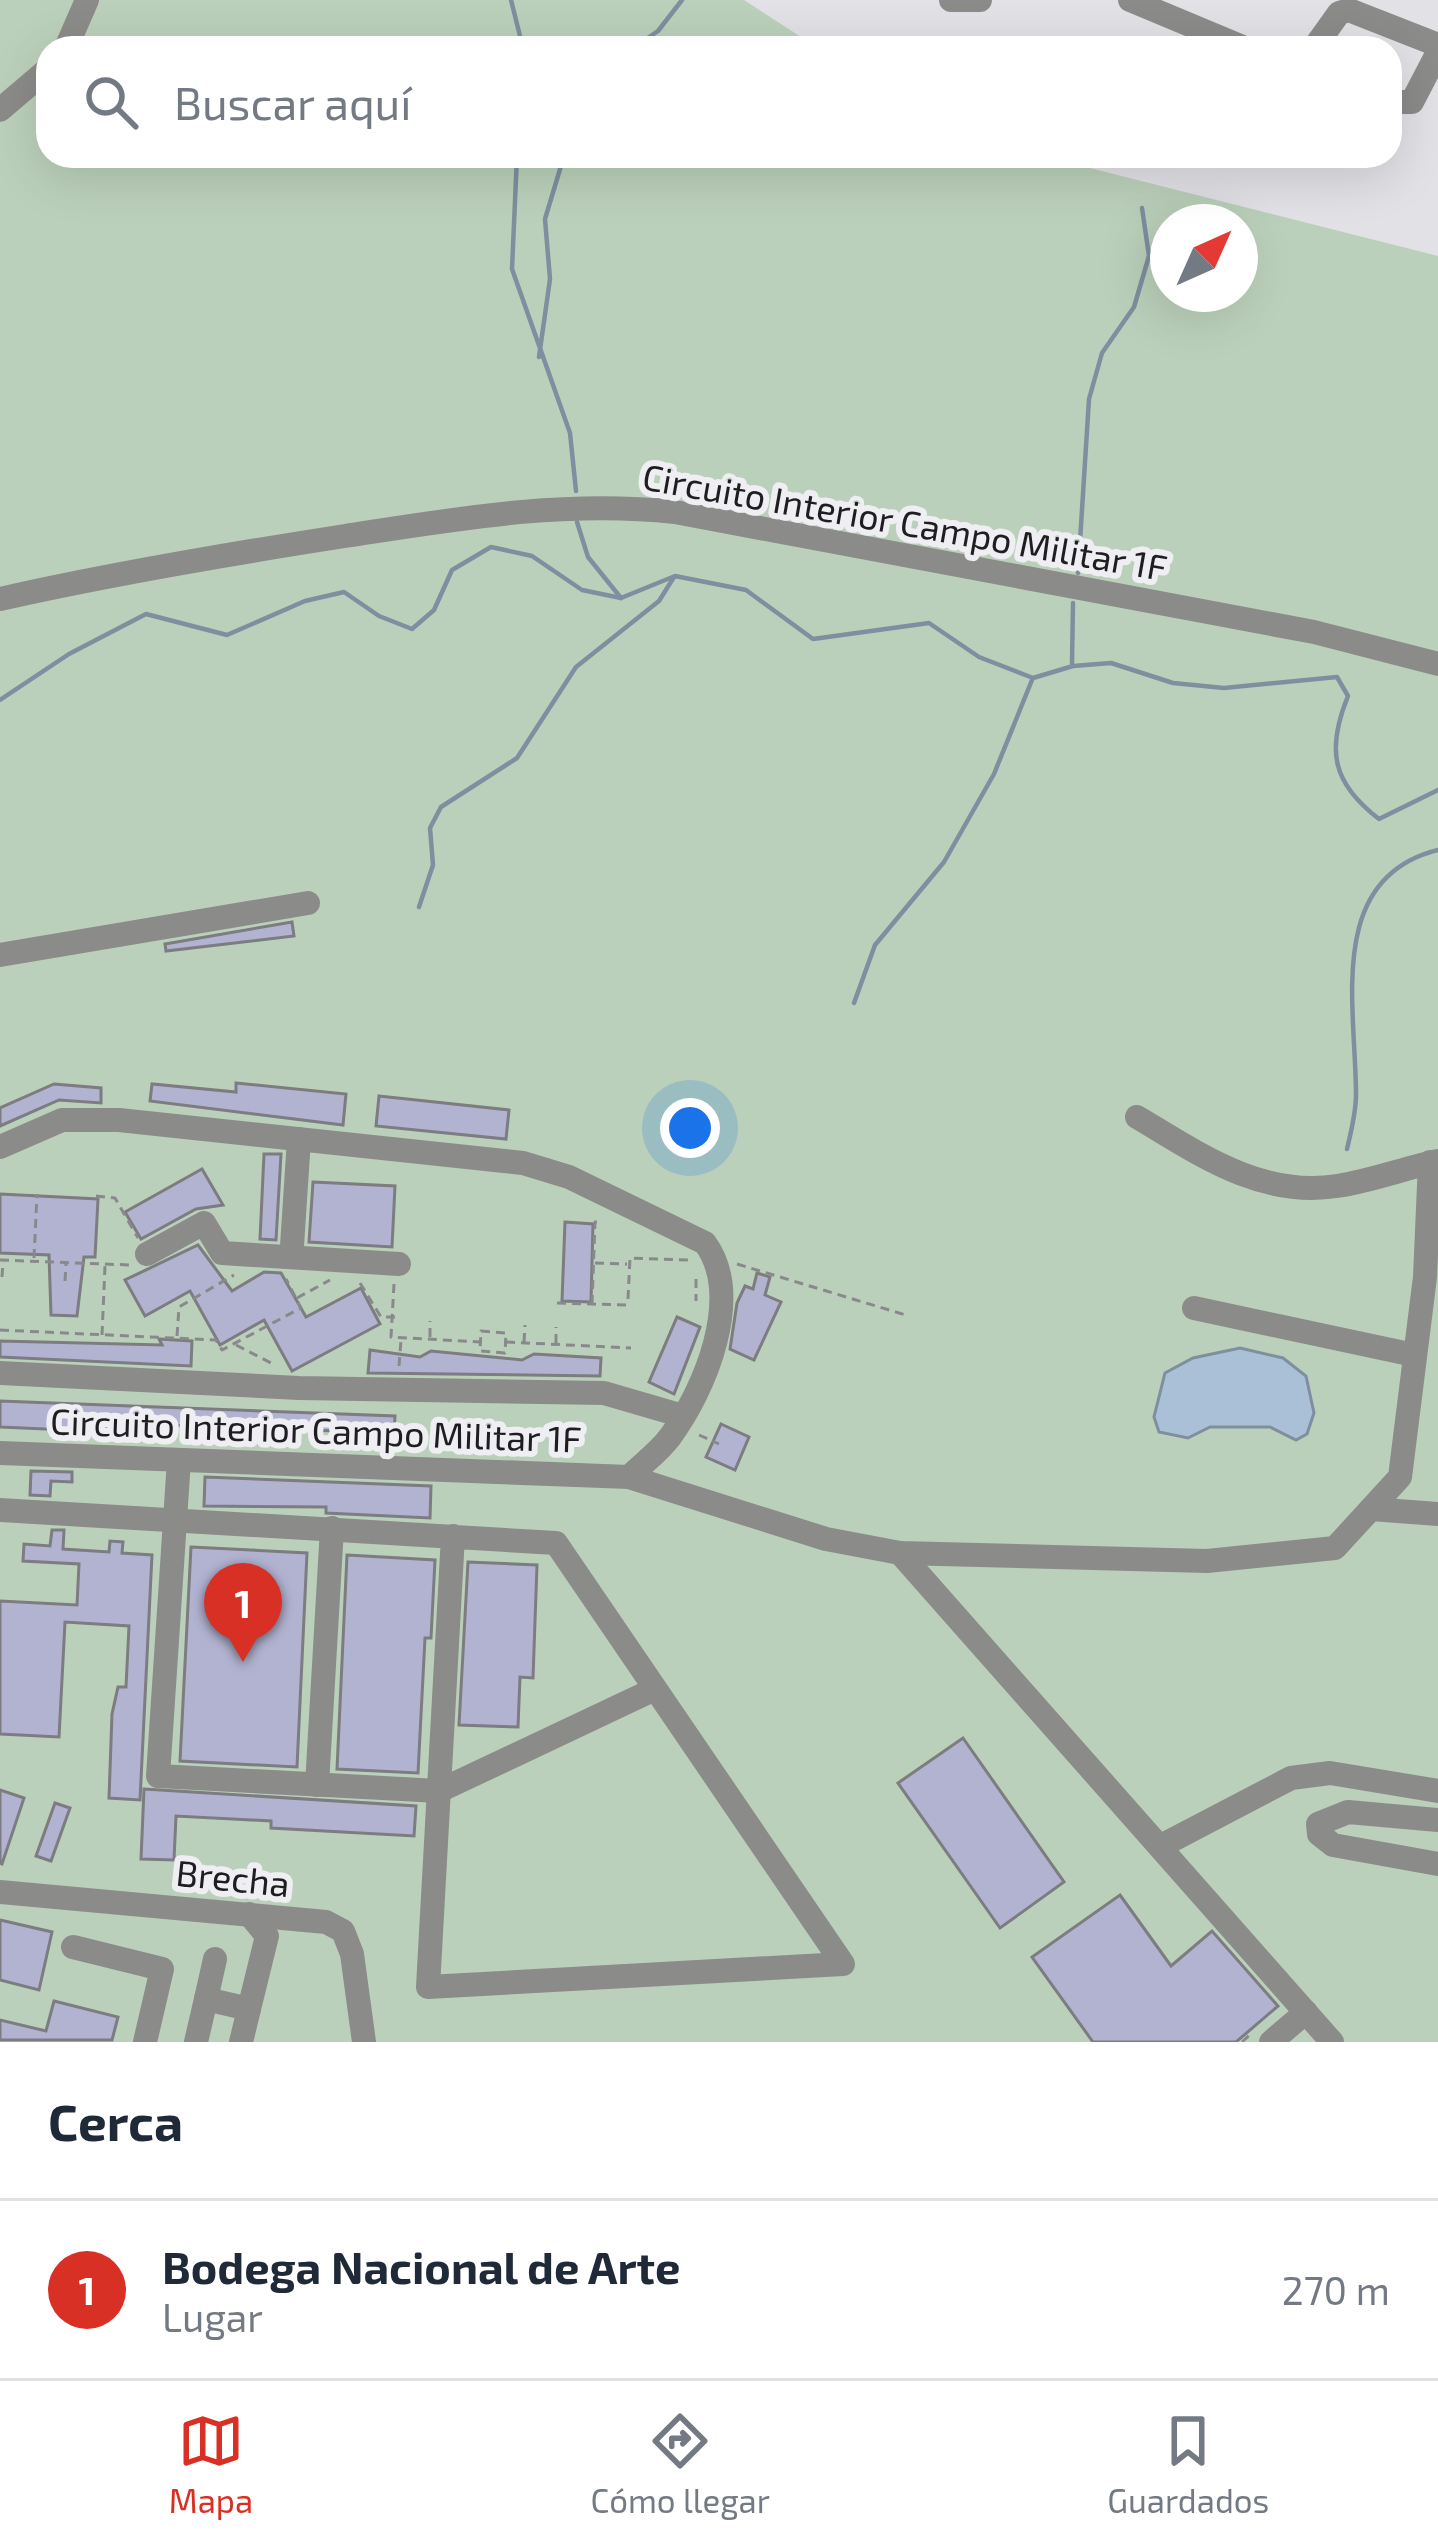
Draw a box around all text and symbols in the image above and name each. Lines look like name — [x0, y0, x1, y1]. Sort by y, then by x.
search box — [36, 36, 1402, 168]
icon: search — [78, 69, 144, 135]
text: Buscar aquí — [174, 75, 411, 129]
north arrow — [1150, 204, 1258, 312]
street label: Circuito Interior Campo Militar 1F — [639, 454, 1171, 588]
your location — [660, 1098, 720, 1158]
street label: Circuito Interior Campo Militar 1F — [50, 1398, 582, 1460]
pin: 1 — [204, 1563, 282, 1662]
street label: Brecha — [174, 1850, 292, 1904]
text: Cerca — [48, 2090, 183, 2151]
text: Bodega Nacional de Arte — [162, 2239, 680, 2293]
text: 1 — [79, 2266, 95, 2313]
text: 270 m — [1282, 2266, 1390, 2313]
text: Lugar — [162, 2293, 263, 2340]
tab: Mapa — [169, 2408, 253, 2520]
tab: Cómo llegar — [590, 2408, 770, 2520]
tab: Guardados — [1107, 2408, 1269, 2520]

